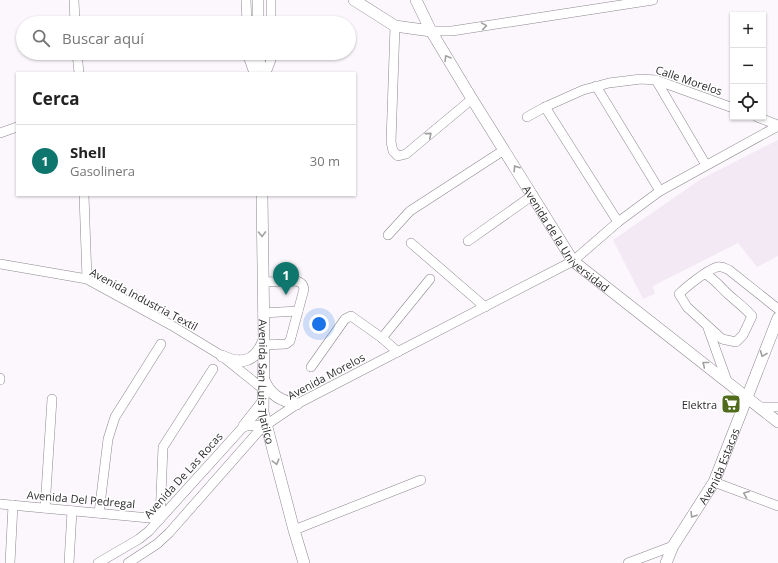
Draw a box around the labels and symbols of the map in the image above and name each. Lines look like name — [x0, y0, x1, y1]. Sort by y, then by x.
one-way arrow — [480, 22, 487, 31]
one-way arrow — [445, 55, 452, 62]
street label: Calle Morelos — [654, 62, 724, 98]
one-way arrow — [425, 132, 432, 139]
one-way arrow — [514, 166, 521, 173]
street label: Avenida de la Universidad — [520, 182, 613, 294]
one-way arrow — [258, 231, 266, 237]
pin: 1 — [273, 262, 299, 295]
street label: Avenida Industria Textil — [87, 264, 201, 334]
your location — [309, 314, 329, 334]
street label: Avenida San Luis Tlatilco — [255, 319, 279, 446]
street label: Avenida Morelos — [285, 349, 367, 403]
one-way arrow — [760, 351, 768, 358]
one-way arrow — [702, 362, 709, 369]
supermarket icon: Elektra — [720, 393, 742, 415]
place label: Elektra — [682, 397, 717, 412]
street label: Avenida Estacas — [695, 426, 742, 507]
street label: Avenida De Las Rocas — [140, 429, 226, 521]
one-way arrow — [271, 458, 280, 465]
street label: Avenida Del Pedregal — [26, 487, 136, 511]
one-way arrow — [743, 490, 750, 498]
one-way arrow — [690, 511, 698, 518]

